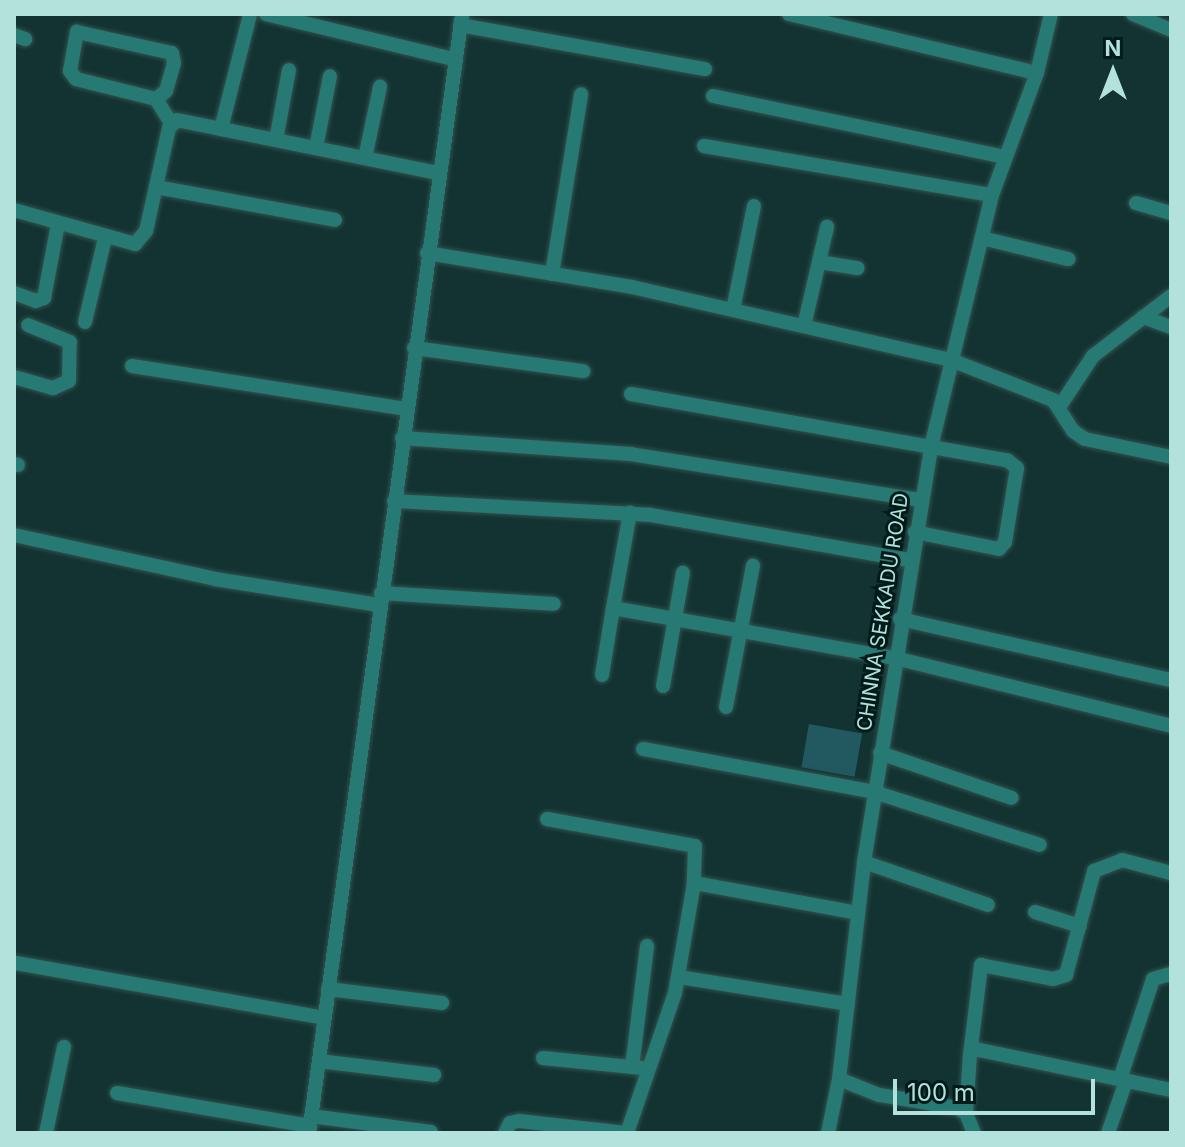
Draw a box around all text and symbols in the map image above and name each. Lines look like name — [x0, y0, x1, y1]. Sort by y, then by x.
north arrow — [1073, 32, 1153, 112]
text: N — [1105, 35, 1121, 61]
street label: CHINNA SEKKADU ROAD — [852, 491, 914, 733]
scale bar — [897, 1063, 1099, 1113]
text: 100 m — [907, 1078, 975, 1107]

